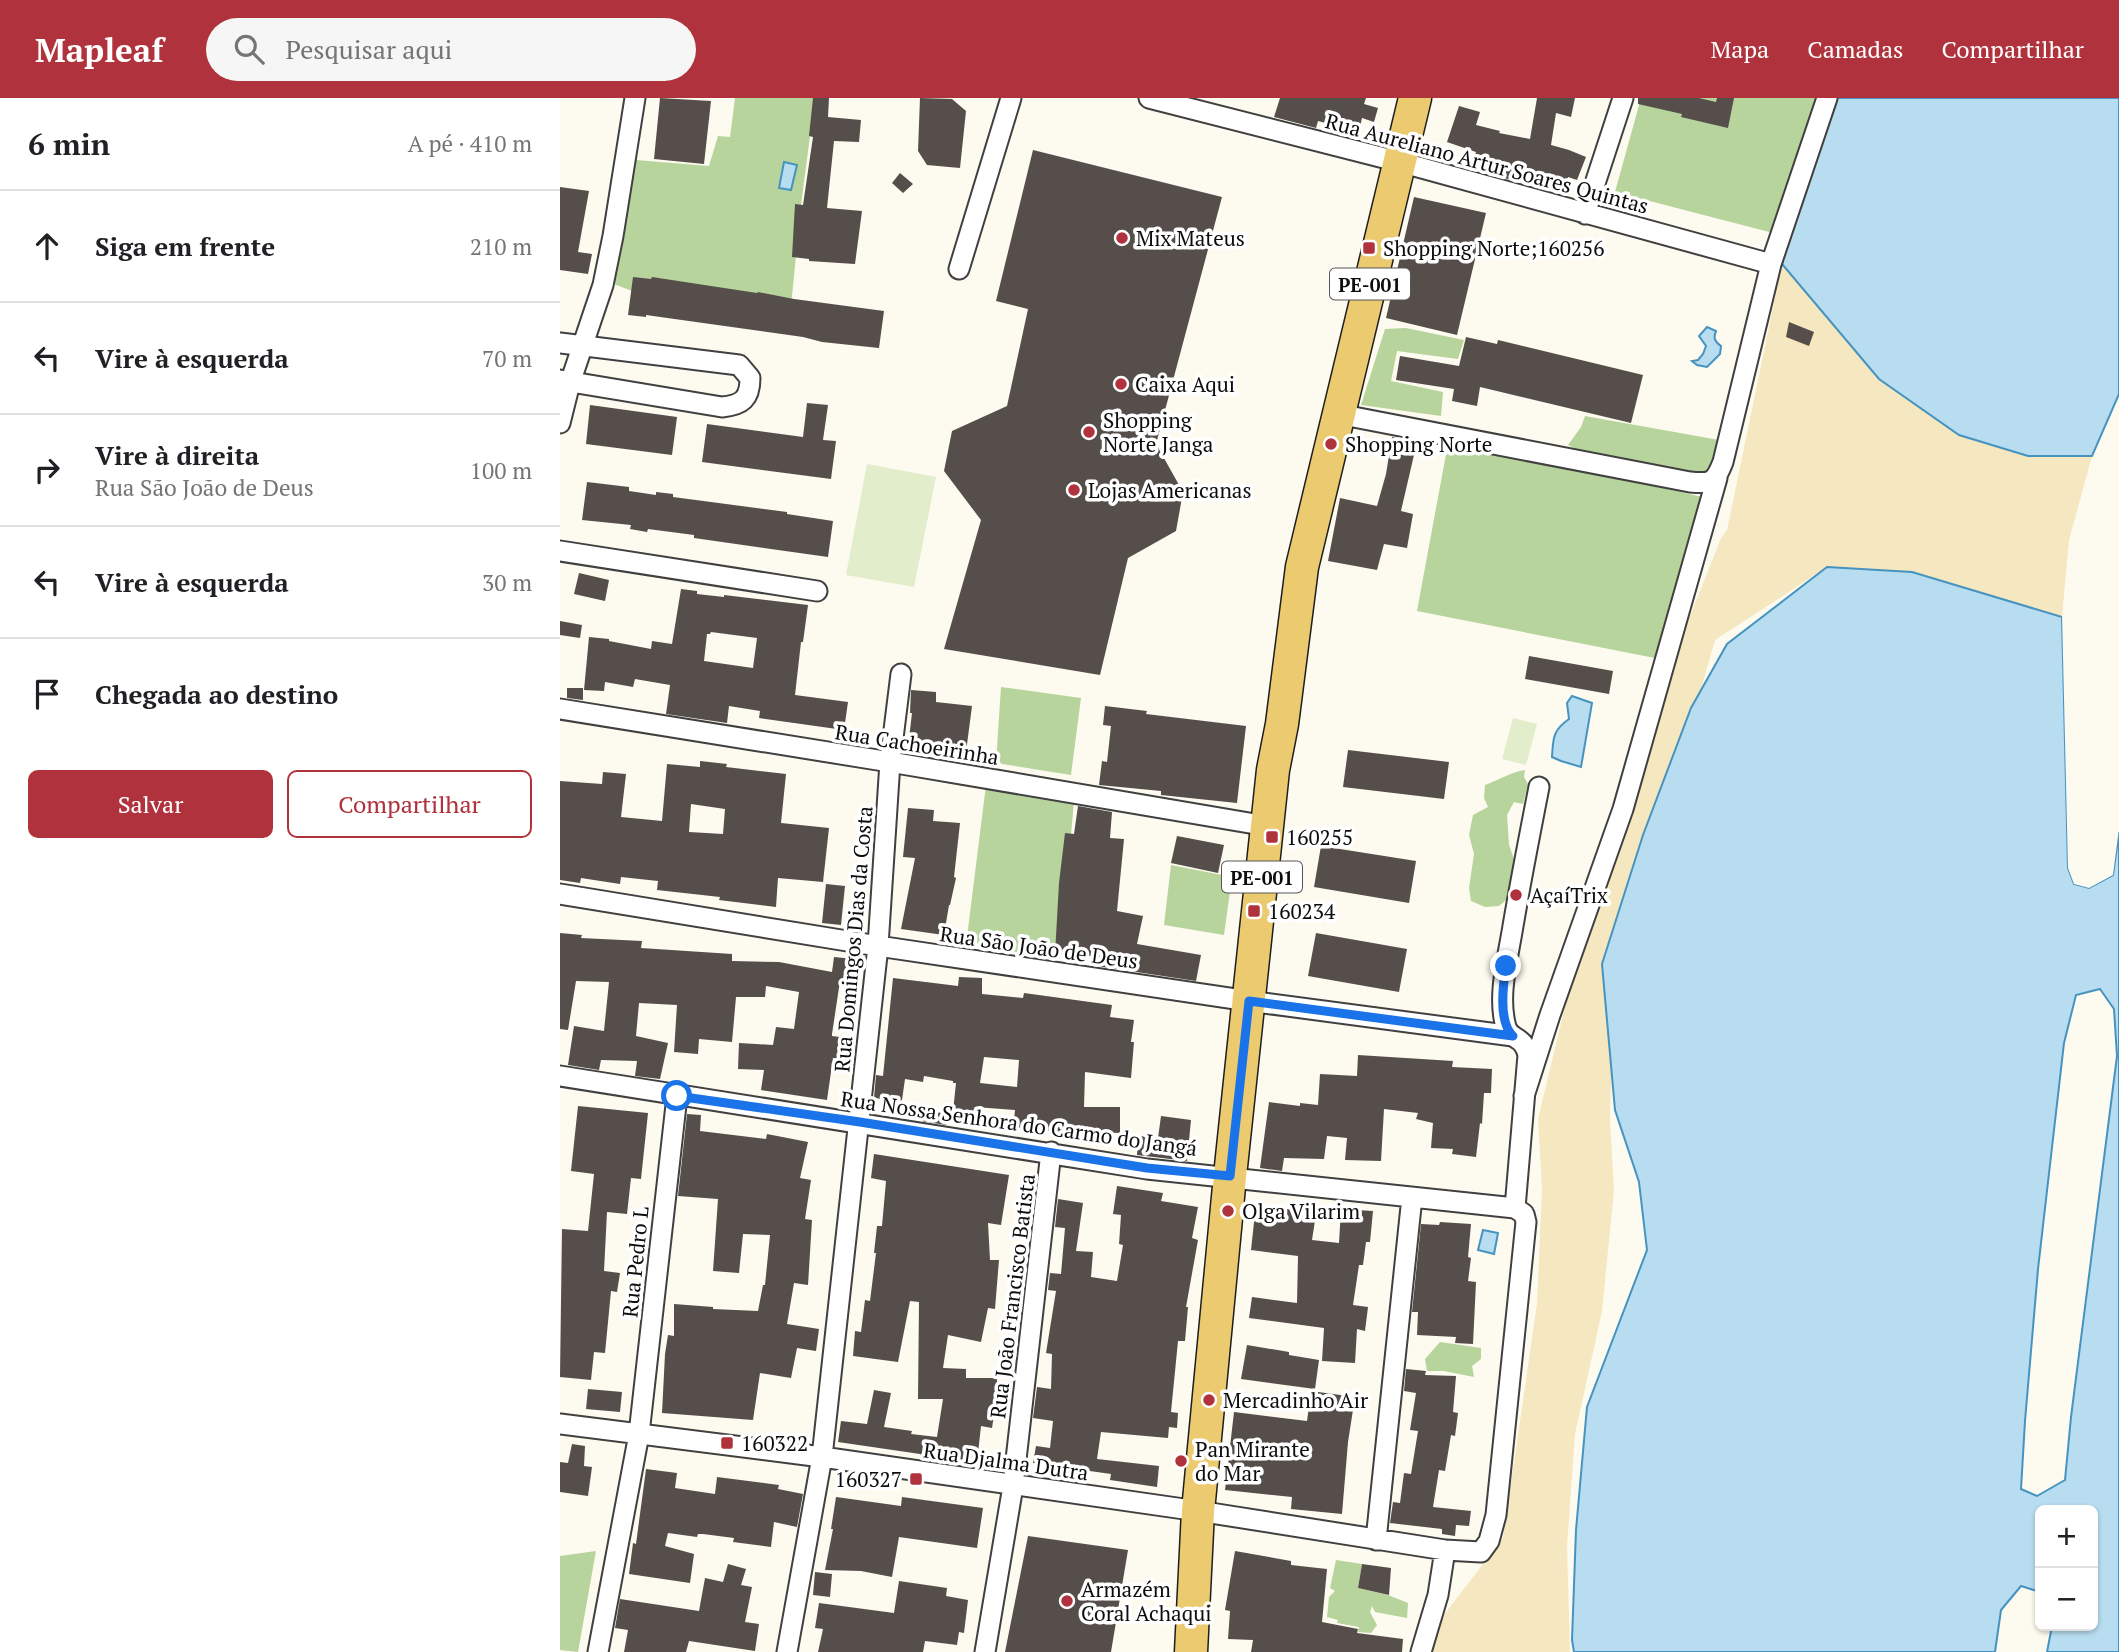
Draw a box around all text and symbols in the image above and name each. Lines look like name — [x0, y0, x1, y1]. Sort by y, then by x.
search box — [206, 18, 696, 81]
text: Mapleaf — [35, 28, 164, 71]
icon: search — [230, 30, 268, 68]
text: Pesquisar aqui — [286, 32, 452, 66]
text: Mapa — [1711, 33, 1769, 65]
text: Camadas — [1807, 33, 1903, 65]
text: Compartilhar — [1941, 33, 2084, 65]
street label: Rua Aureliano Artur Soares Quintas — [1322, 106, 1652, 220]
text: 6 min — [28, 124, 110, 164]
text: A pé · 410 m — [408, 128, 532, 159]
place label: Mix Mateus — [1136, 224, 1245, 252]
icon: ahead — [28, 227, 66, 265]
text: Siga em frente — [95, 229, 275, 263]
marker: Mix Mateus — [1114, 230, 1130, 246]
text: 210 m — [470, 231, 532, 262]
place label: Shopping Norte;160256 — [1383, 234, 1604, 262]
marker: Shopping Norte;160256 — [1361, 240, 1377, 256]
road number: PE-001 — [1330, 268, 1410, 300]
icon: left — [28, 339, 66, 377]
text: Vire à esquerda — [95, 341, 289, 375]
text: 70 m — [482, 343, 532, 374]
place label: Caixa Aqui — [1135, 370, 1235, 398]
marker: Caixa Aqui — [1113, 376, 1129, 392]
place label: Shopping Norte Janga — [1103, 406, 1214, 458]
marker: Shopping Norte Janga — [1081, 424, 1097, 440]
place label: Shopping Norte — [1345, 430, 1492, 458]
marker: Shopping Norte — [1323, 436, 1339, 452]
text: Vire à direita — [95, 438, 259, 472]
icon: right — [28, 451, 66, 489]
text: 100 m — [470, 455, 532, 486]
text: Rua São João de Deus — [95, 472, 314, 503]
place label: Lojas Americanas — [1088, 476, 1252, 504]
marker: Lojas Americanas — [1066, 482, 1082, 498]
icon: left — [28, 563, 66, 601]
text: Vire à esquerda — [95, 565, 289, 599]
text: 30 m — [482, 567, 532, 598]
icon: arrive — [28, 675, 66, 713]
text: Chegada ao destino — [95, 677, 338, 711]
street label: Rua Cachoeirinha — [833, 717, 1001, 771]
button: Salvar — [28, 770, 273, 838]
button: Compartilhar — [287, 770, 532, 838]
street label: Rua Domingos Dias da Costa — [827, 804, 879, 1073]
place label: 160255 — [1286, 823, 1353, 851]
marker: 160255 — [1264, 829, 1280, 845]
road number: PE-001 — [1222, 862, 1302, 892]
place label: AçaíTrix — [1530, 881, 1608, 909]
marker: AçaíTrix — [1508, 887, 1524, 903]
place label: 160234 — [1268, 897, 1336, 925]
marker: 160234 — [1246, 903, 1262, 919]
street label: Rua São João de Deus — [938, 919, 1140, 975]
route end — [1490, 950, 1521, 981]
route start — [661, 1080, 692, 1111]
street label: Rua Nossa Senhora do Carmo do Jangá — [839, 1084, 1199, 1162]
street label: Rua João Francisco Batista — [983, 1172, 1041, 1420]
place label: Olga Vilarim — [1242, 1197, 1360, 1225]
marker: Olga Vilarim — [1220, 1203, 1236, 1219]
street label: Rua Pedro L — [615, 1205, 655, 1319]
place label: Mercadinho Air — [1223, 1386, 1368, 1414]
marker: Mercadinho Air — [1201, 1392, 1217, 1408]
place label: 160322 — [741, 1429, 808, 1457]
marker: 160322 — [719, 1435, 735, 1451]
place label: Pan Mirante do Mar — [1195, 1435, 1310, 1487]
street label: Rua Djalma Dutra — [922, 1436, 1091, 1486]
marker: Pan Mirante do Mar — [1173, 1453, 1189, 1469]
place label: 160327 — [835, 1465, 902, 1493]
marker: 160327 — [908, 1471, 924, 1487]
map controls — [2035, 1505, 2098, 1631]
button: + — [2035, 1505, 2098, 1568]
button: − — [2035, 1568, 2098, 1631]
place label: Armazém Coral Achaqui — [1081, 1575, 1212, 1627]
marker: Armazém Coral Achaqui — [1059, 1593, 1075, 1609]

